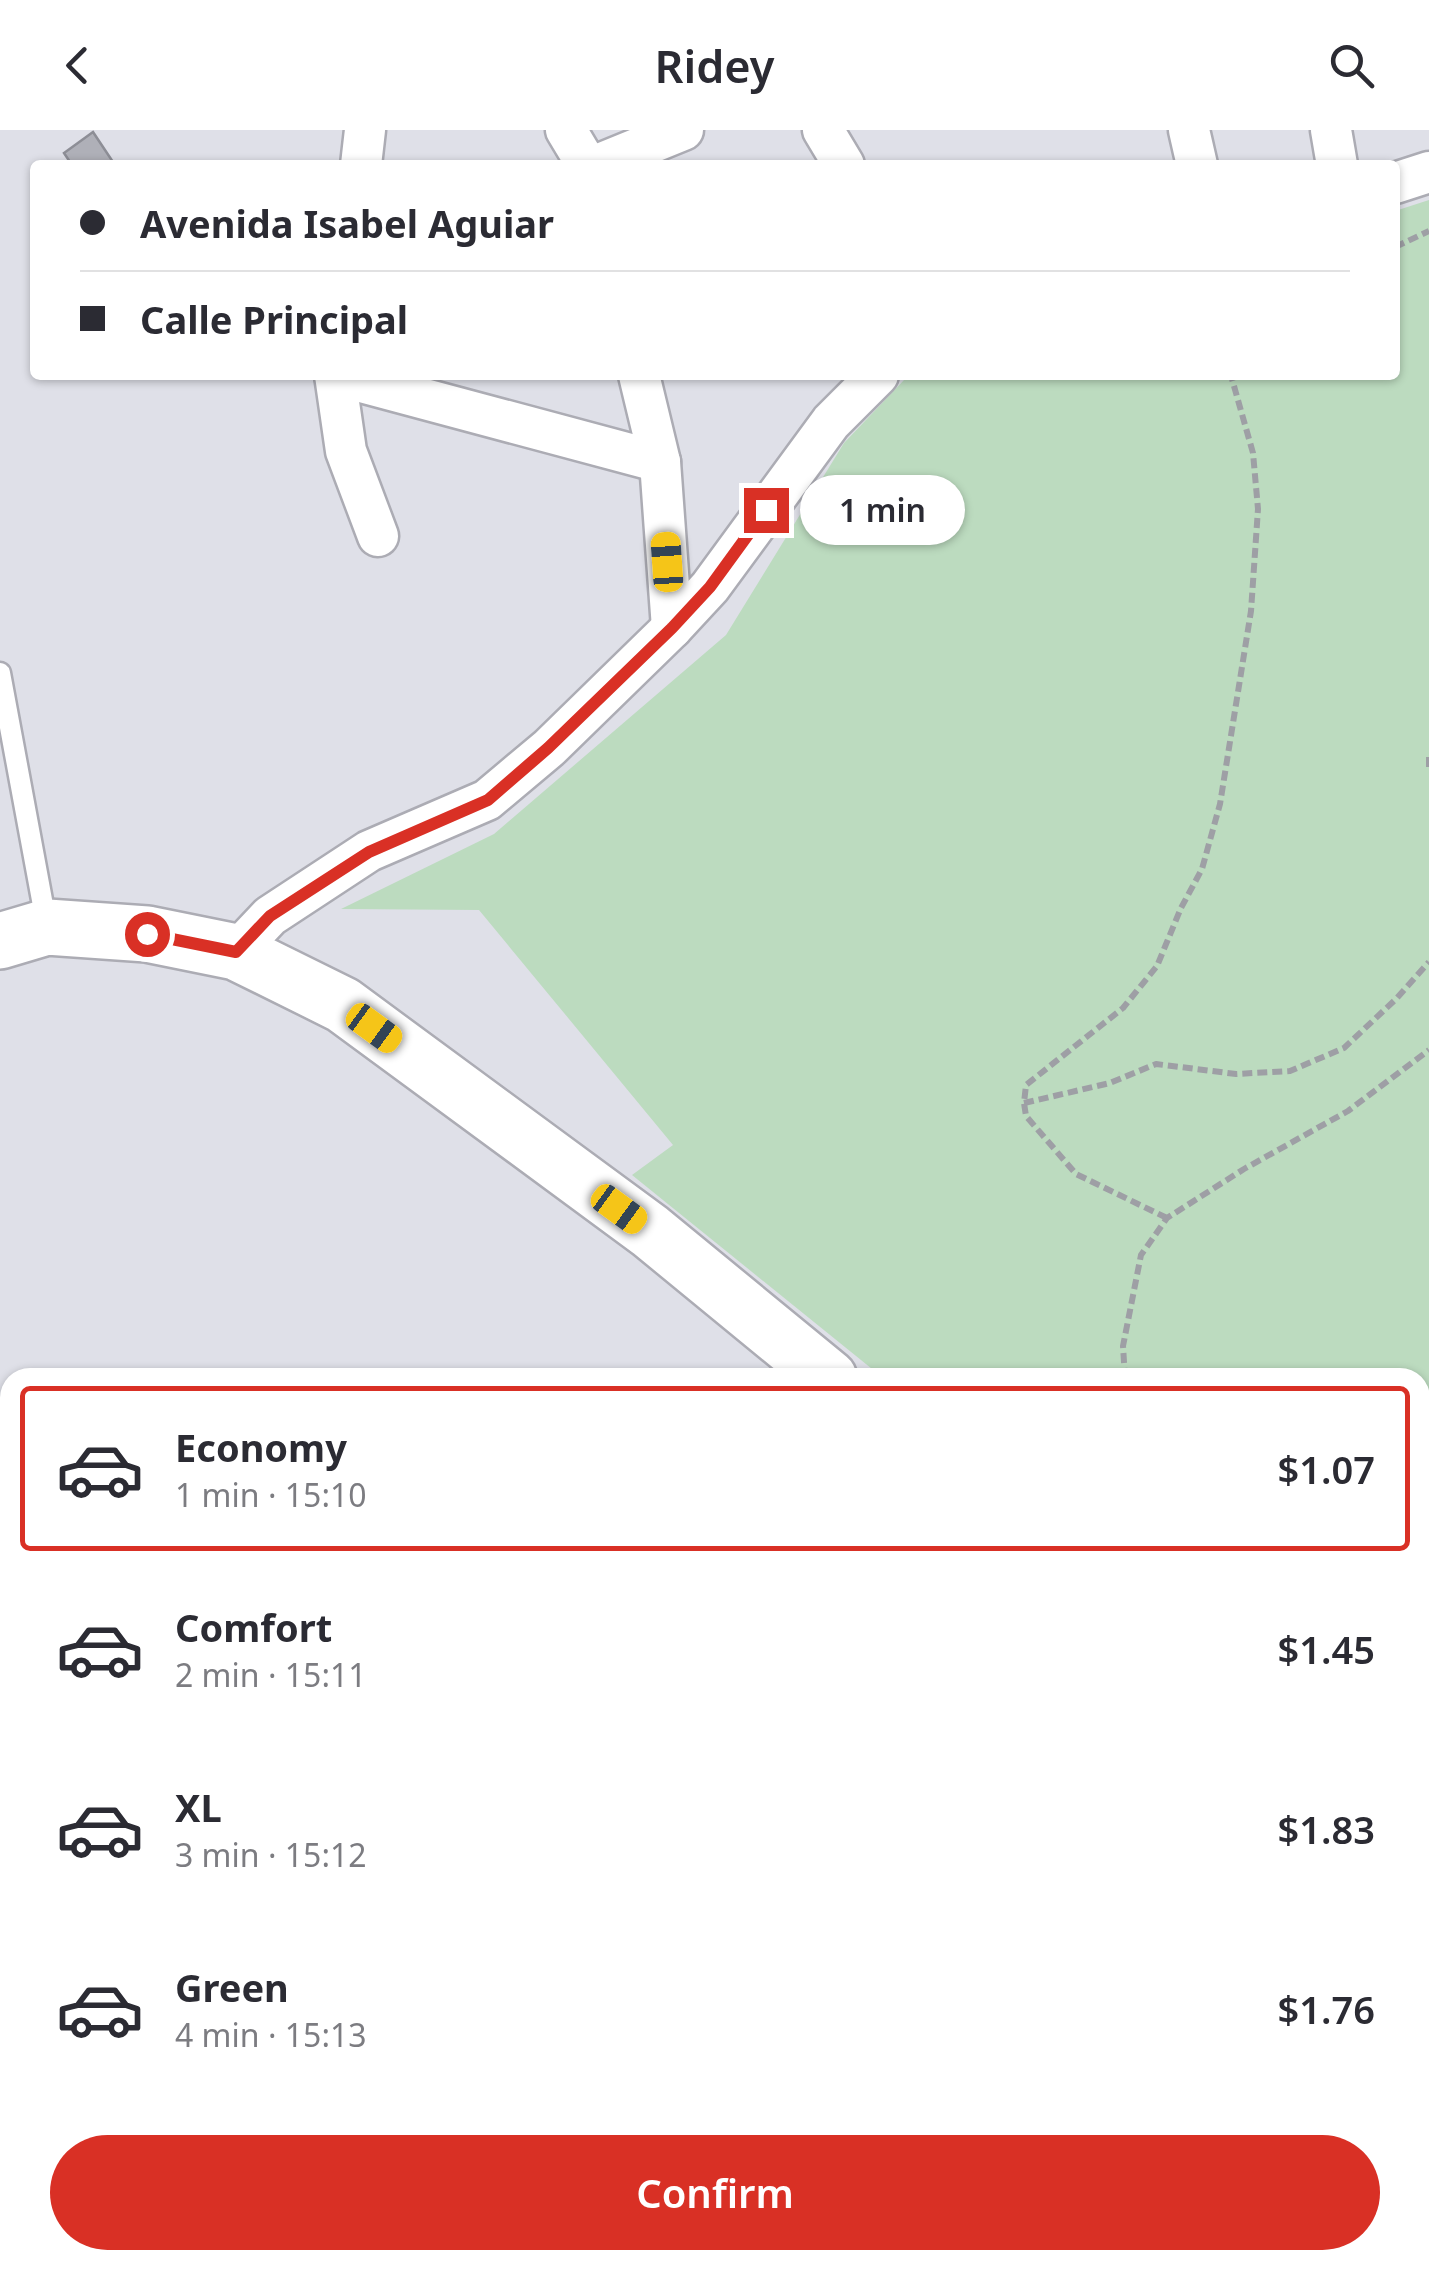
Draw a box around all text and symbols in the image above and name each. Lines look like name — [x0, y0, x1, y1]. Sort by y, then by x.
text: Ridey — [655, 35, 774, 96]
icon: back — [50, 38, 105, 93]
icon: search — [1324, 38, 1379, 93]
text: Avenida Isabel Aguiar — [140, 197, 554, 249]
text: Calle Principal — [140, 293, 408, 345]
callout: 1 min — [801, 475, 966, 545]
route end — [744, 488, 789, 533]
text: 1 min — [839, 488, 926, 531]
car — [650, 531, 684, 593]
route start — [125, 912, 170, 957]
car — [341, 998, 407, 1058]
car — [586, 1179, 652, 1239]
text: Economy — [175, 1421, 347, 1473]
icon: car — [55, 1424, 145, 1514]
text: $1.07 — [1278, 1443, 1375, 1495]
text: 1 min · 15:10 — [175, 1473, 367, 1516]
text: Comfort — [175, 1601, 332, 1653]
icon: car — [55, 1604, 145, 1694]
text: $1.45 — [1278, 1623, 1375, 1675]
text: 2 min · 15:11 — [175, 1653, 367, 1696]
text: XL — [175, 1781, 222, 1833]
icon: car — [55, 1784, 145, 1874]
text: $1.83 — [1278, 1803, 1375, 1855]
text: 3 min · 15:12 — [175, 1833, 367, 1876]
text: Green — [175, 1961, 289, 2013]
icon: car — [55, 1964, 145, 2054]
text: $1.76 — [1278, 1983, 1375, 2035]
text: 4 min · 15:13 — [175, 2013, 367, 2056]
button: Confirm — [50, 2135, 1380, 2250]

